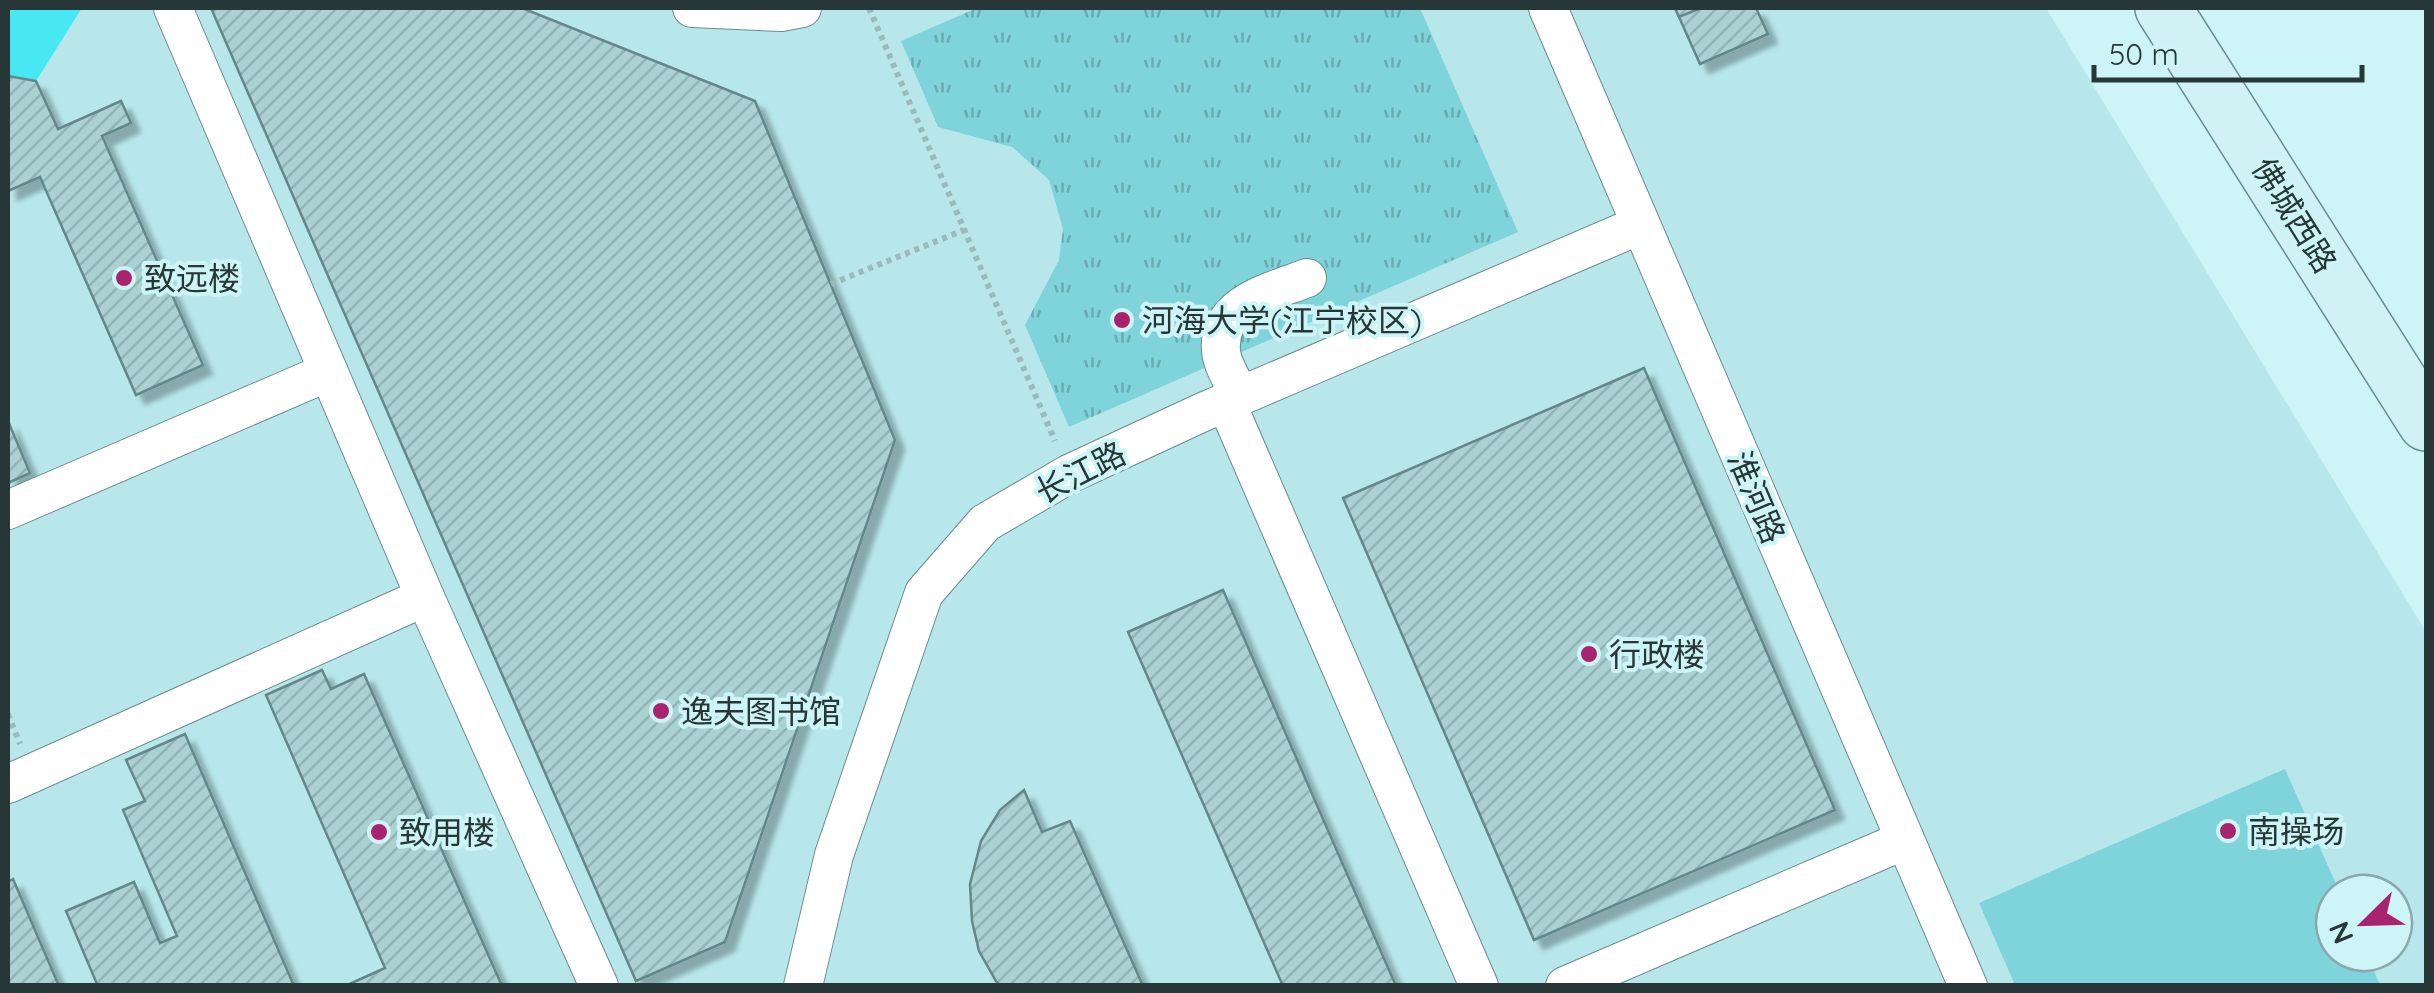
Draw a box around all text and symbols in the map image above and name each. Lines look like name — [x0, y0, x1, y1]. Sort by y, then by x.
scale bar — [2094, 20, 2362, 82]
text: 50 m — [2109, 35, 2179, 73]
street label: 佛城西路 — [2244, 150, 2346, 280]
place label: 致远楼 — [144, 258, 240, 298]
marker: 致远楼 — [113, 267, 135, 289]
place label: 河海大学(江宁校区) — [1142, 300, 1422, 340]
marker: 河海大学(江宁校区) — [1111, 309, 1133, 331]
street label: 长江路 — [1028, 432, 1132, 512]
street label: 淮河路 — [1720, 445, 1794, 549]
place label: 行政楼 — [1609, 634, 1705, 674]
marker: 行政楼 — [1578, 643, 1600, 665]
place label: 逸夫图书馆 — [681, 691, 841, 731]
marker: 逸夫图书馆 — [650, 700, 672, 722]
place label: 南操场 — [2248, 811, 2344, 851]
place label: 致用楼 — [399, 812, 495, 852]
marker: 南操场 — [2217, 820, 2239, 842]
marker: 致用楼 — [368, 821, 390, 843]
north arrow — [2314, 873, 2414, 973]
text: N — [2320, 917, 2361, 949]

